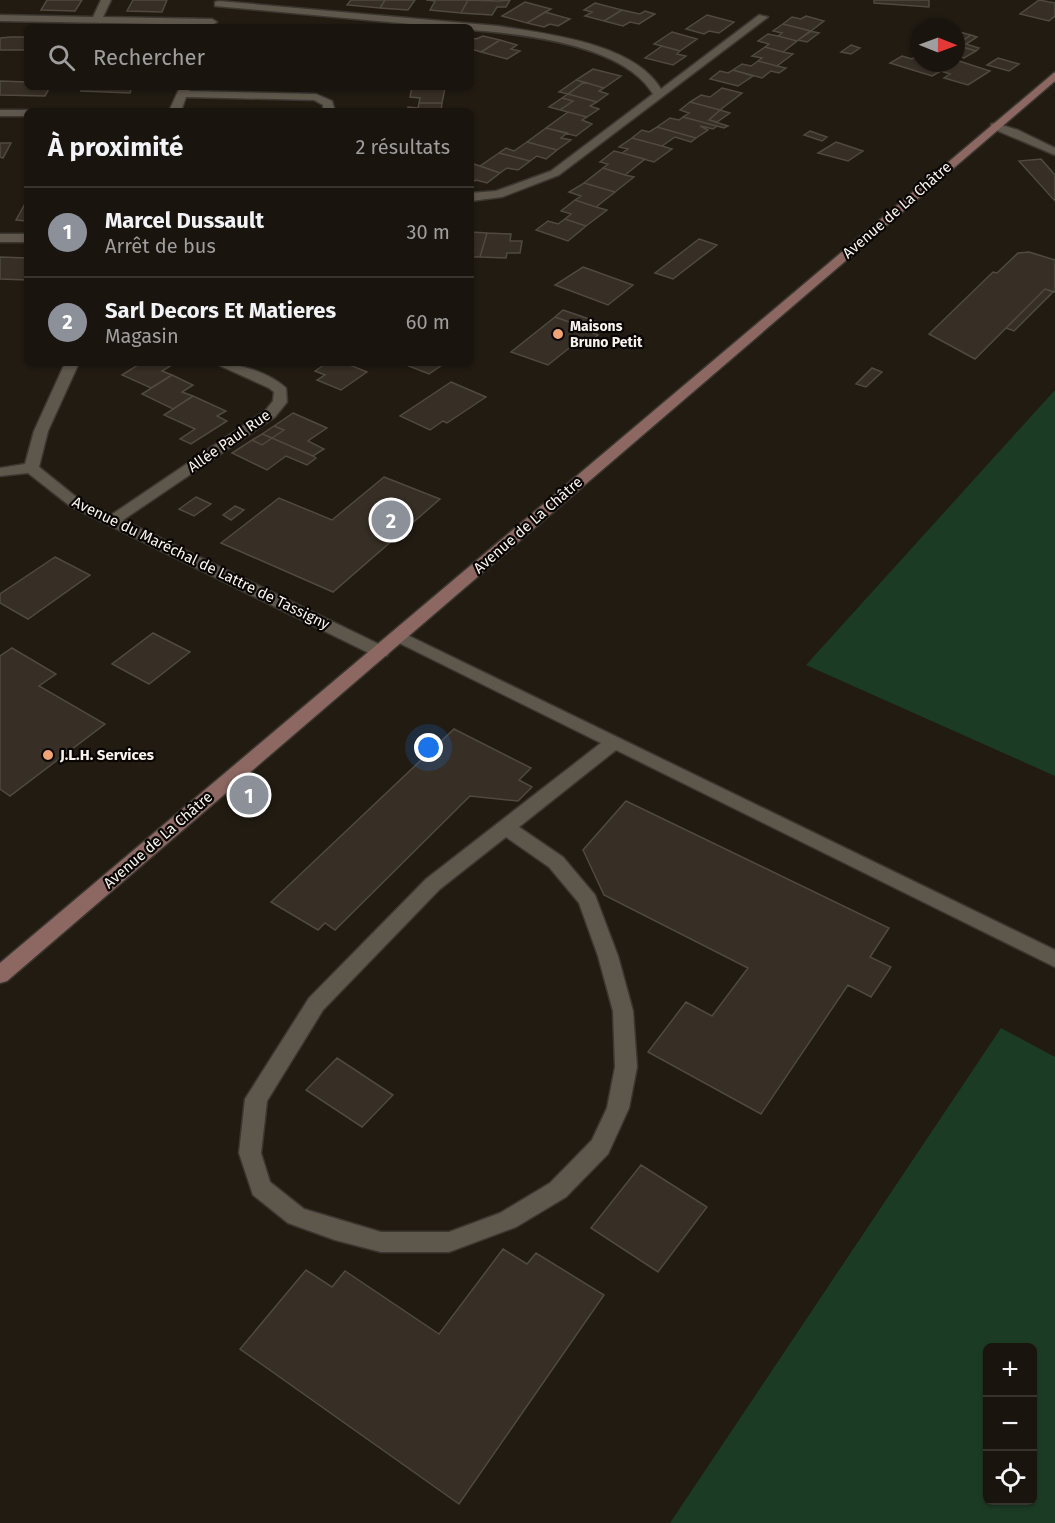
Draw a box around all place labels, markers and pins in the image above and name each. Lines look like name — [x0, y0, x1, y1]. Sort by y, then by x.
place label: Maisons Bruno Petit — [570, 318, 643, 351]
marker: Maisons Bruno Petit — [551, 327, 565, 341]
pin: 2 — [372, 498, 410, 542]
place label: J.L.H. Services — [59, 746, 154, 764]
marker: J.L.H. Services — [41, 748, 55, 762]
pin: 1 — [230, 772, 268, 818]

